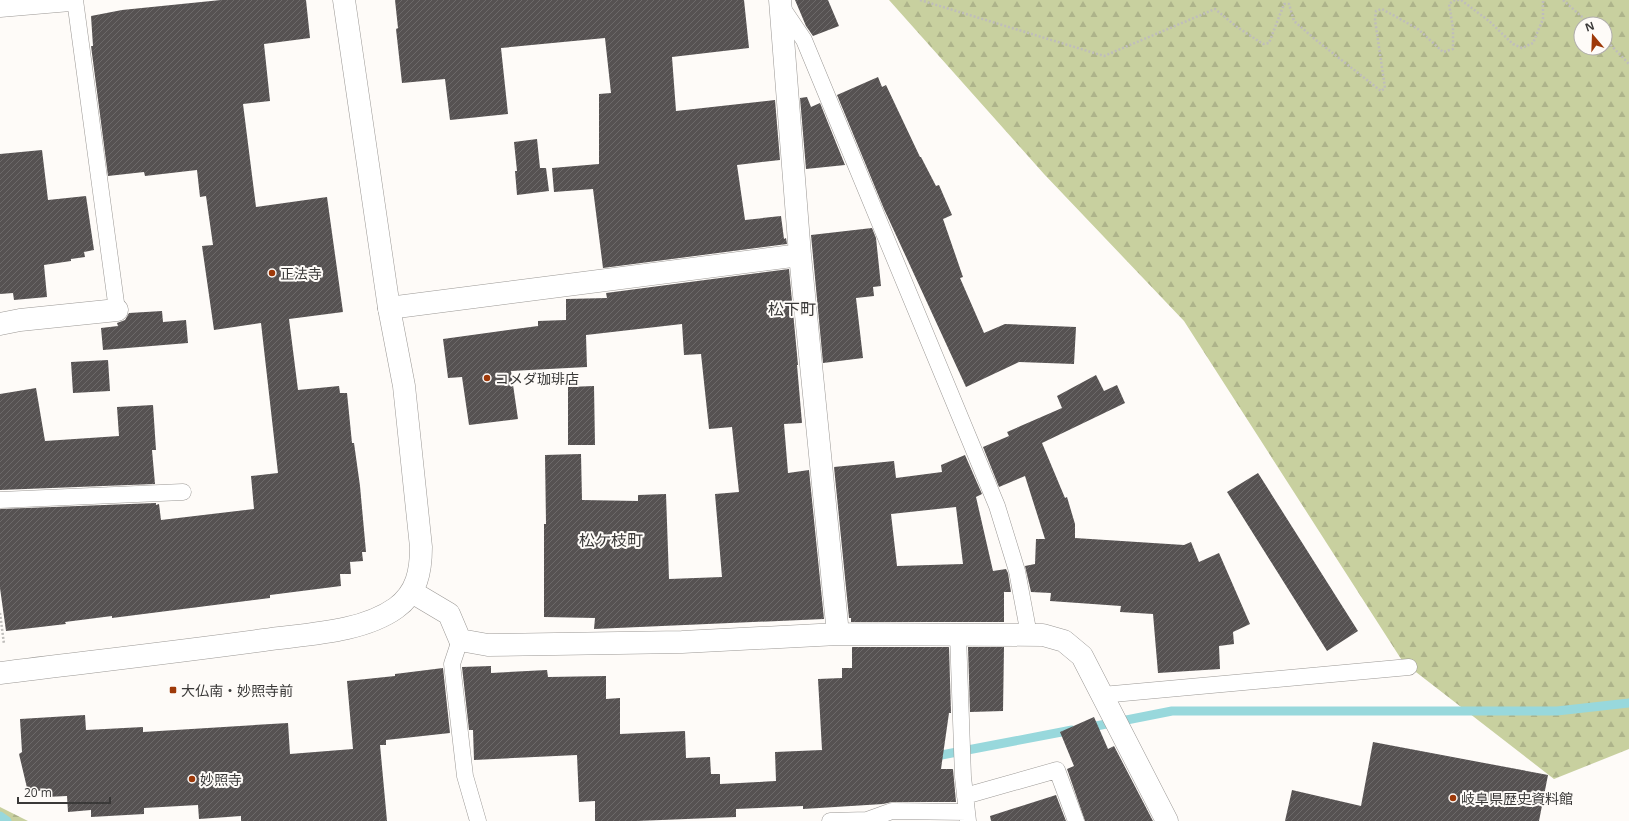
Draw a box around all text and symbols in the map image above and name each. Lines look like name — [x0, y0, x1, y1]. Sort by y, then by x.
north arrow — [1573, 16, 1613, 56]
text: N — [1583, 18, 1596, 35]
place label: 正法寺 — [280, 264, 322, 283]
marker: 正法寺 — [267, 268, 277, 278]
district label: 松下町 — [768, 298, 816, 320]
place label: コメダ珈琲店 — [495, 369, 579, 388]
marker: コメダ珈琲店 — [482, 373, 492, 383]
district label: 松ケ枝町 — [579, 529, 643, 551]
place label: 大仏南・妙照寺前 — [181, 681, 293, 700]
marker: 大仏南・妙照寺前 — [168, 685, 178, 695]
place label: 妙照寺 — [200, 770, 242, 789]
marker: 妙照寺 — [187, 774, 197, 784]
scale bar — [18, 779, 110, 805]
text: 20 m — [24, 784, 52, 801]
place label: 岐阜県歴史資料館 — [1461, 789, 1573, 808]
marker: 岐阜県歴史資料館 — [1448, 793, 1458, 803]

